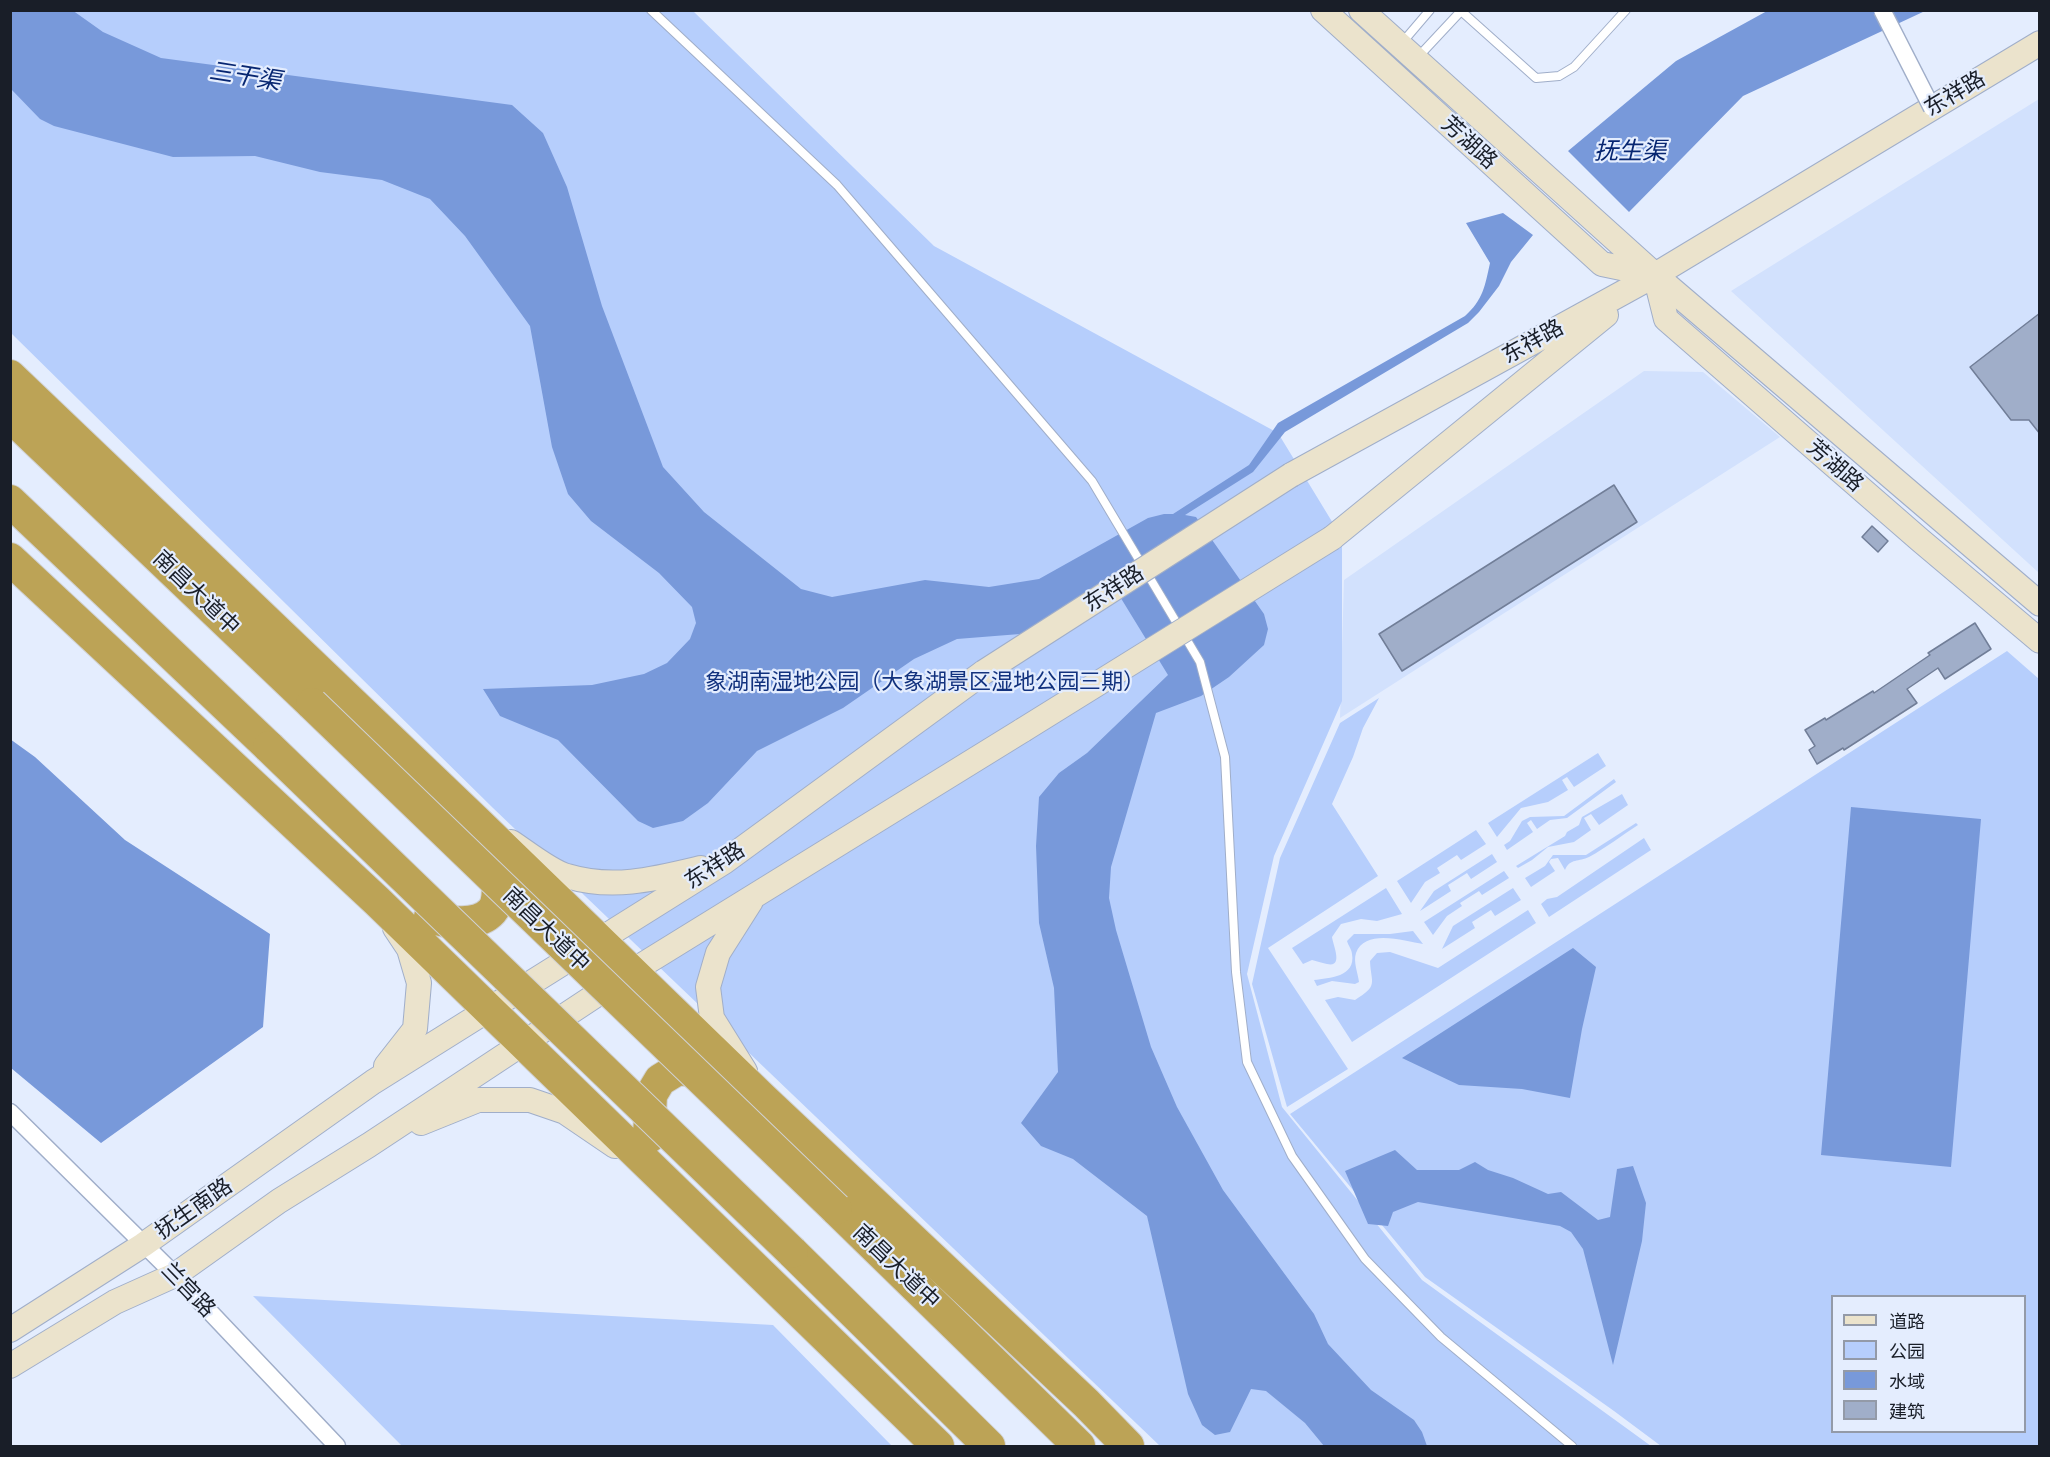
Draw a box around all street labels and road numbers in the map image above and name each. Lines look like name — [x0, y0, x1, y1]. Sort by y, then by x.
street label: 东祥路 — [1920, 66, 1990, 122]
street label: 芳湖路 — [1436, 111, 1502, 175]
street label: 东祥路 — [1498, 314, 1568, 370]
street label: 芳湖路 — [1801, 434, 1869, 498]
street label: 南昌大道中 — [147, 545, 245, 641]
street label: 东祥路 — [1079, 560, 1149, 618]
street label: 东祥路 — [680, 837, 750, 895]
street label: 南昌大道中 — [497, 882, 595, 978]
street label: 抚生南路 — [150, 1173, 238, 1245]
street label: 南昌大道中 — [847, 1219, 945, 1315]
street label: 兰宫路 — [156, 1257, 220, 1323]

